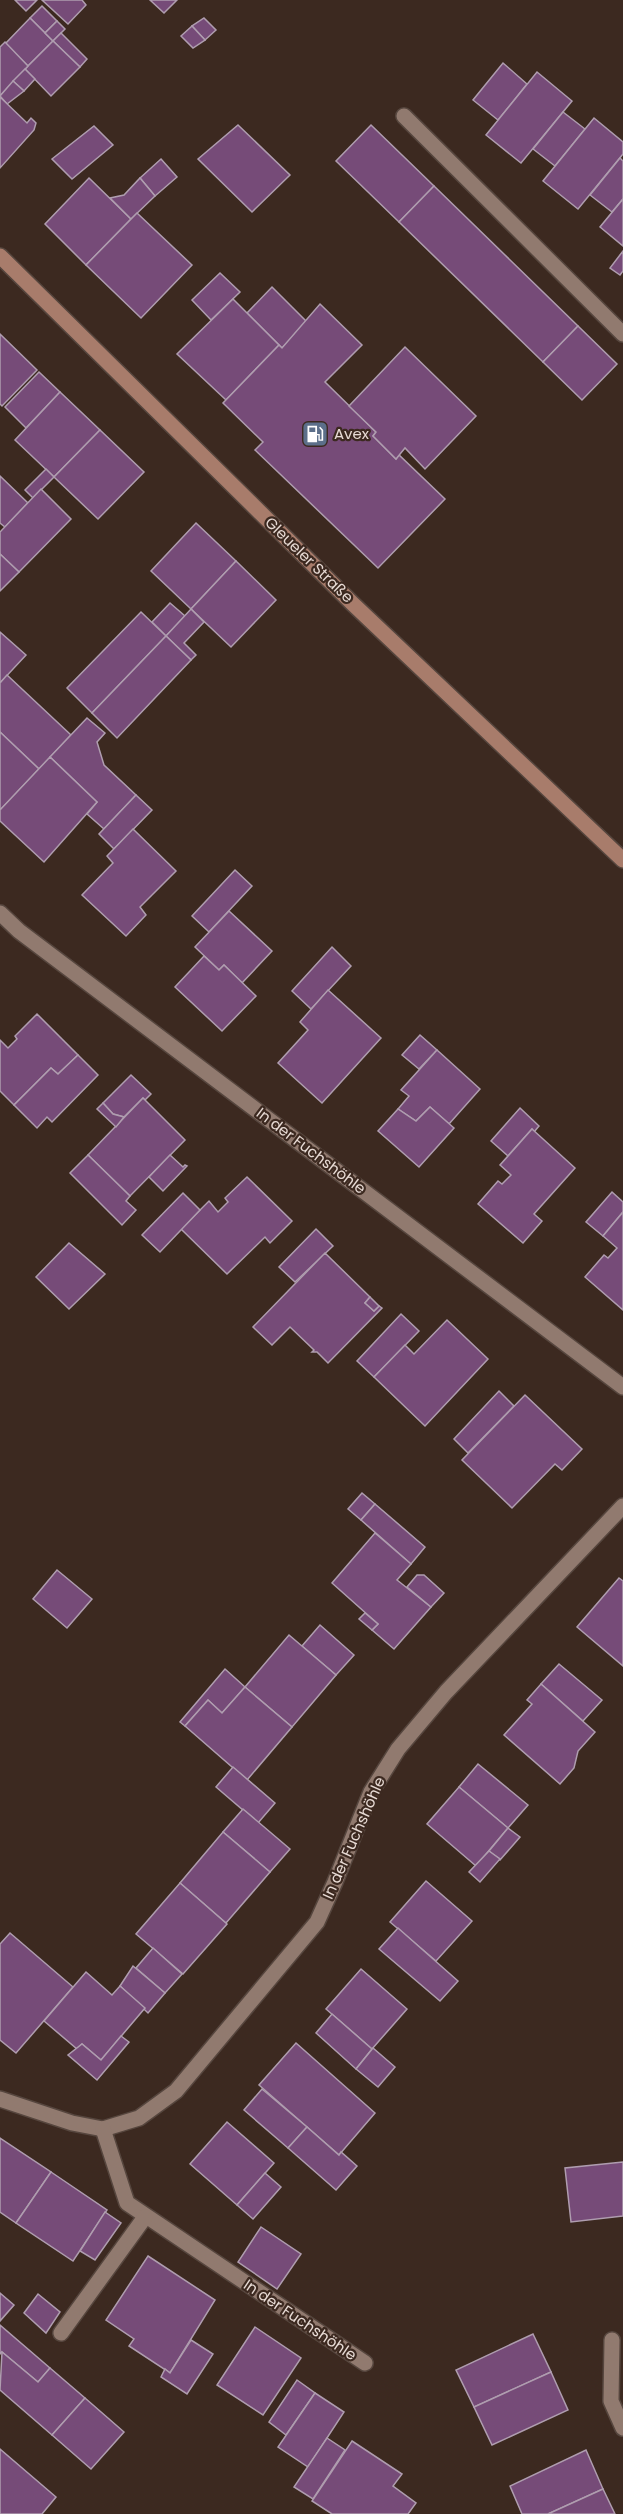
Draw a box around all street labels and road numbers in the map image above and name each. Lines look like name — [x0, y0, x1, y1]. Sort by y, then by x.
street label: Gleueler Straße — [260, 512, 358, 607]
street label: In der Fuchshöhle — [252, 1103, 370, 1199]
street label: In der Fuchshöhle — [317, 1773, 390, 1902]
street label: In der Fuchshöhle — [240, 2274, 361, 2365]

